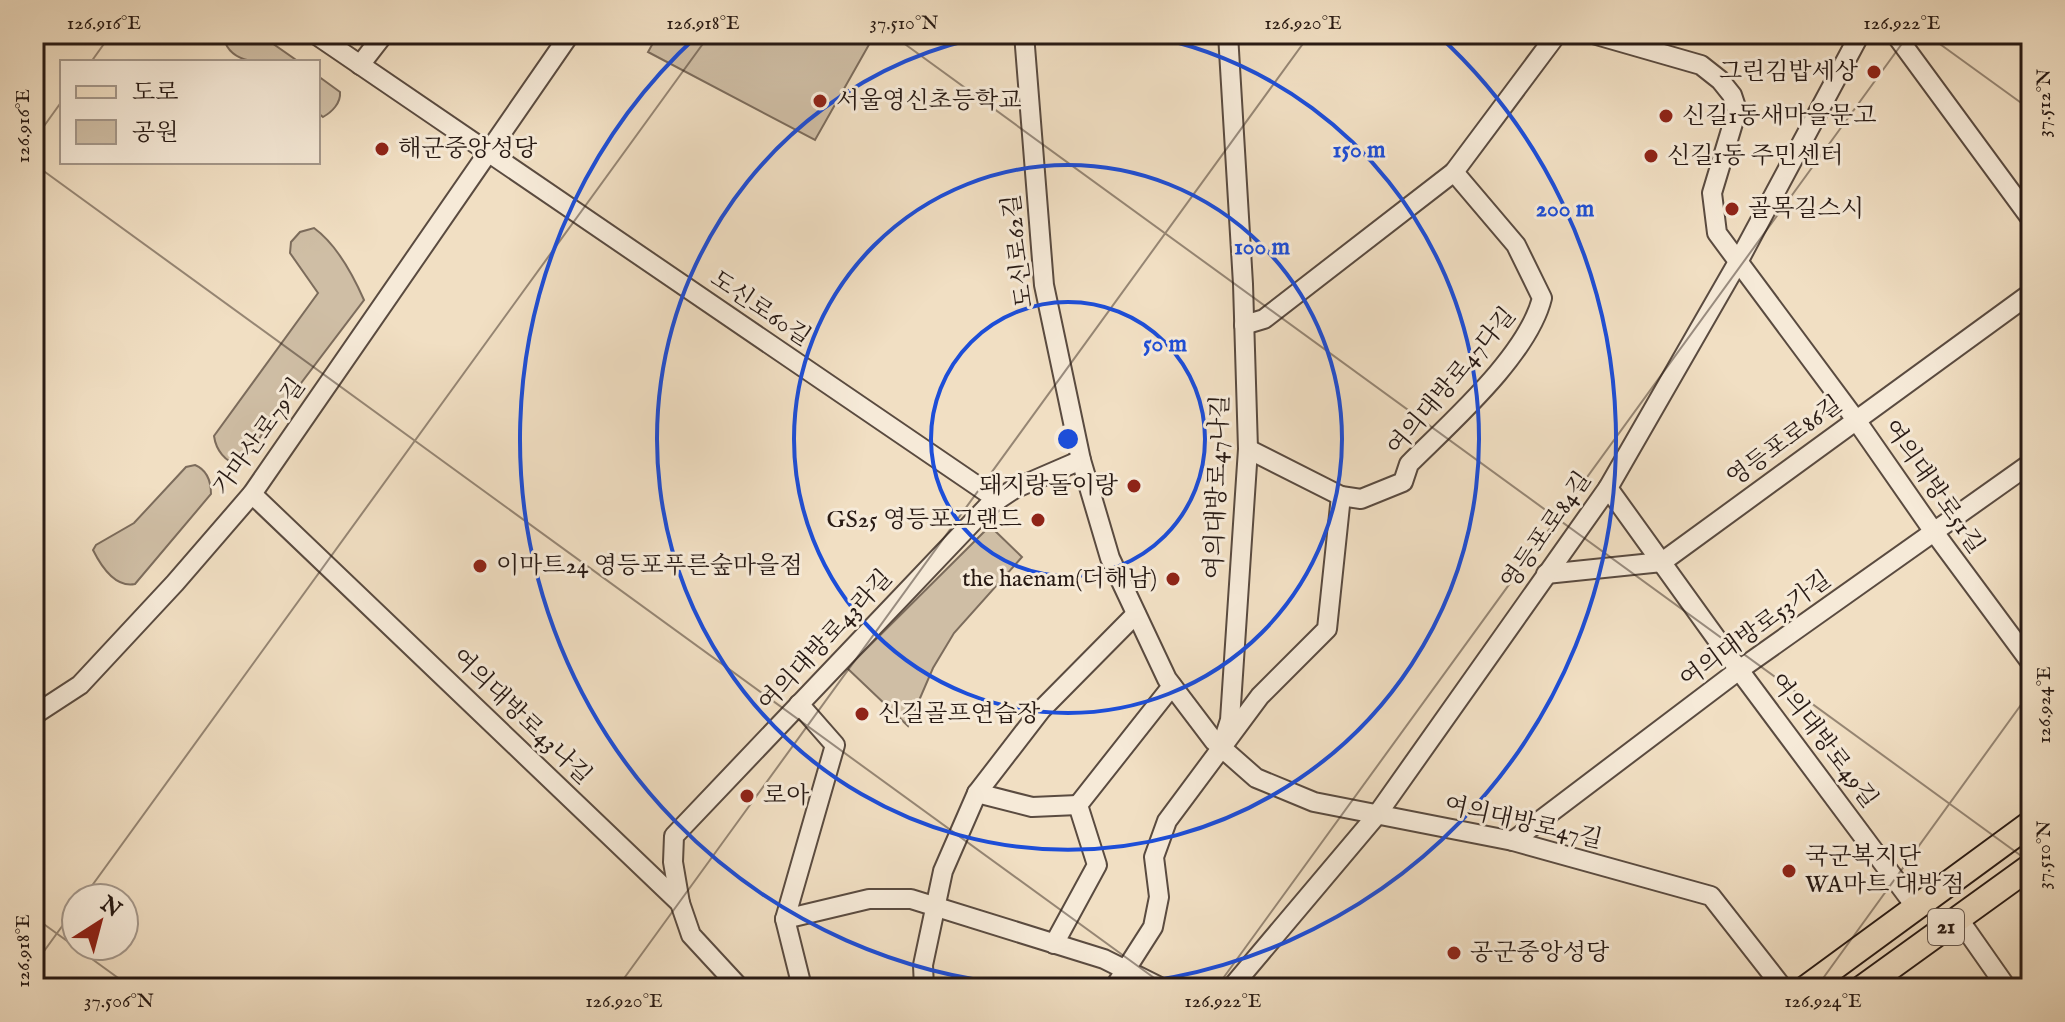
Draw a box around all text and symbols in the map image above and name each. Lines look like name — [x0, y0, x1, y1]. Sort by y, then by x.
text: 126.916°E — [67, 11, 141, 36]
text: 126.918°E — [666, 11, 740, 36]
text: 37.510°N — [869, 11, 939, 36]
text: 126.920°E — [1264, 11, 1342, 36]
text: 126.922°E — [1863, 11, 1941, 36]
place label: 그린김밥세상 — [1719, 57, 1859, 88]
legend — [60, 60, 320, 164]
marker: 그린김밥세상 — [1865, 63, 1883, 81]
text: 37.512°N — [2032, 69, 2057, 137]
text: 도로 — [132, 78, 178, 109]
place label: 서울영신초등학교 — [836, 86, 1021, 117]
text: 126.916°E — [11, 89, 36, 163]
marker: 서울영신초등학교 — [811, 92, 829, 110]
place label: 신길1동새마을문고 — [1682, 101, 1876, 132]
marker: 신길1동새마을문고 — [1657, 107, 1675, 125]
text: 공원 — [132, 118, 178, 149]
place label: 해군중앙성당 — [398, 134, 538, 165]
text: 150 m — [1332, 135, 1386, 166]
marker: 해군중앙성당 — [373, 140, 391, 158]
place label: 신길1동 주민센터 — [1667, 141, 1843, 172]
marker: 신길1동 주민센터 — [1642, 147, 1660, 165]
street label: 도신로62길 — [997, 192, 1041, 310]
text: 200 m — [1536, 194, 1595, 225]
place label: 골목길스시 — [1748, 194, 1864, 225]
marker: 골목길스시 — [1723, 200, 1741, 218]
text: 100 m — [1234, 232, 1291, 263]
street label: 도신로60길 — [704, 264, 816, 354]
street label: 여의대방로47다길 — [1381, 301, 1523, 463]
text: 50 m — [1143, 329, 1188, 360]
street label: 가마산로79길 — [207, 372, 313, 502]
street label: 영등포로86길 — [1721, 390, 1849, 494]
street label: 여의대방로47나길 — [1199, 394, 1237, 580]
street label: 여의대방로51길 — [1875, 414, 1991, 560]
centre of rings — [1054, 425, 1082, 453]
street label: 영등포로84길 — [1495, 466, 1599, 596]
place label: 돼지랑돌이랑 — [979, 471, 1119, 502]
marker: 돼지랑돌이랑 — [1125, 477, 1143, 495]
place label: GS25 영등포그랜드 — [826, 505, 1022, 536]
marker: GS25 영등포그랜드 — [1029, 511, 1047, 529]
place label: 이마트24 영등포푸른숲마을점 — [496, 551, 802, 582]
marker: 이마트24 영등포푸른숲마을점 — [471, 557, 489, 575]
street label: 여의대방로43라길 — [752, 563, 900, 719]
place label: the haenam(더해남) — [962, 564, 1157, 595]
street label: 여의대방로53가길 — [1674, 565, 1838, 695]
marker: the haenam(더해남) — [1164, 570, 1182, 588]
street label: 여의대방로43나길 — [444, 642, 598, 792]
text: 126.924°E — [2032, 666, 2057, 744]
street label: 여의대방로49길 — [1762, 667, 1884, 815]
place label: 신길골프연습장 — [878, 699, 1041, 730]
marker: 신길골프연습장 — [853, 705, 871, 723]
place label: 로아 — [763, 781, 809, 812]
marker: 로아 — [738, 787, 756, 805]
street label: 여의대방로47길 — [1441, 790, 1605, 856]
text: 37.510°N — [2032, 820, 2057, 890]
place label: 국군복지단 WA마트 대방점 — [1805, 842, 1964, 901]
marker: 국군복지단 WA마트 대방점 — [1780, 862, 1798, 880]
north arrow — [60, 882, 140, 962]
text: N — [94, 890, 127, 924]
road number: 21 — [1928, 909, 1964, 945]
text: 126.918°E — [11, 914, 36, 988]
place label: 공군중앙성당 — [1470, 938, 1610, 969]
marker: 공군중앙성당 — [1445, 944, 1463, 962]
text: 37.506°N — [84, 989, 154, 1014]
text: 126.920°E — [585, 989, 663, 1014]
text: 126.922°E — [1184, 989, 1262, 1014]
text: 126.924°E — [1784, 989, 1862, 1014]

